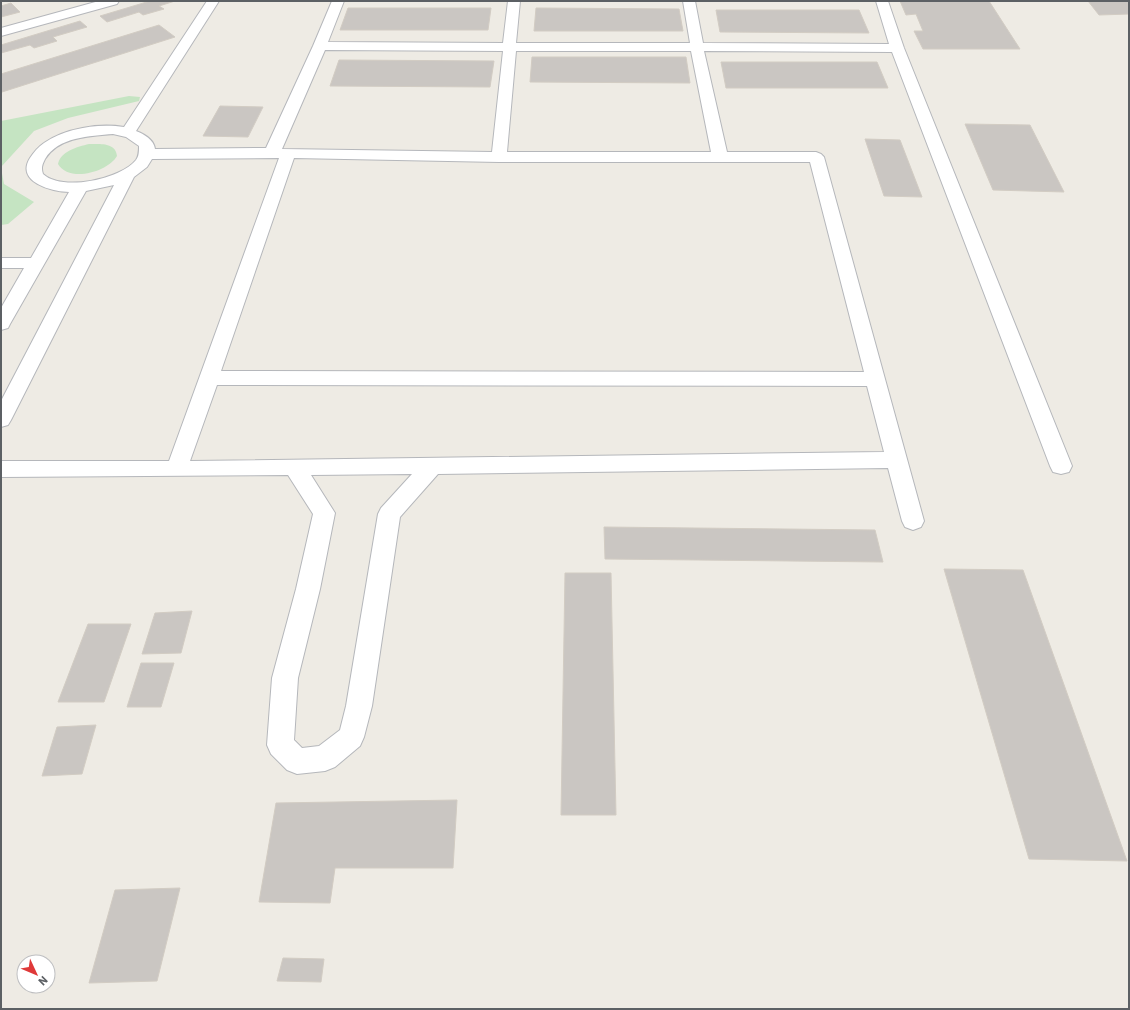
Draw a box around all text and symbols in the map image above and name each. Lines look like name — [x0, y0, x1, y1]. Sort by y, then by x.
north arrow — [16, 954, 56, 994]
text: N — [35, 973, 51, 989]

